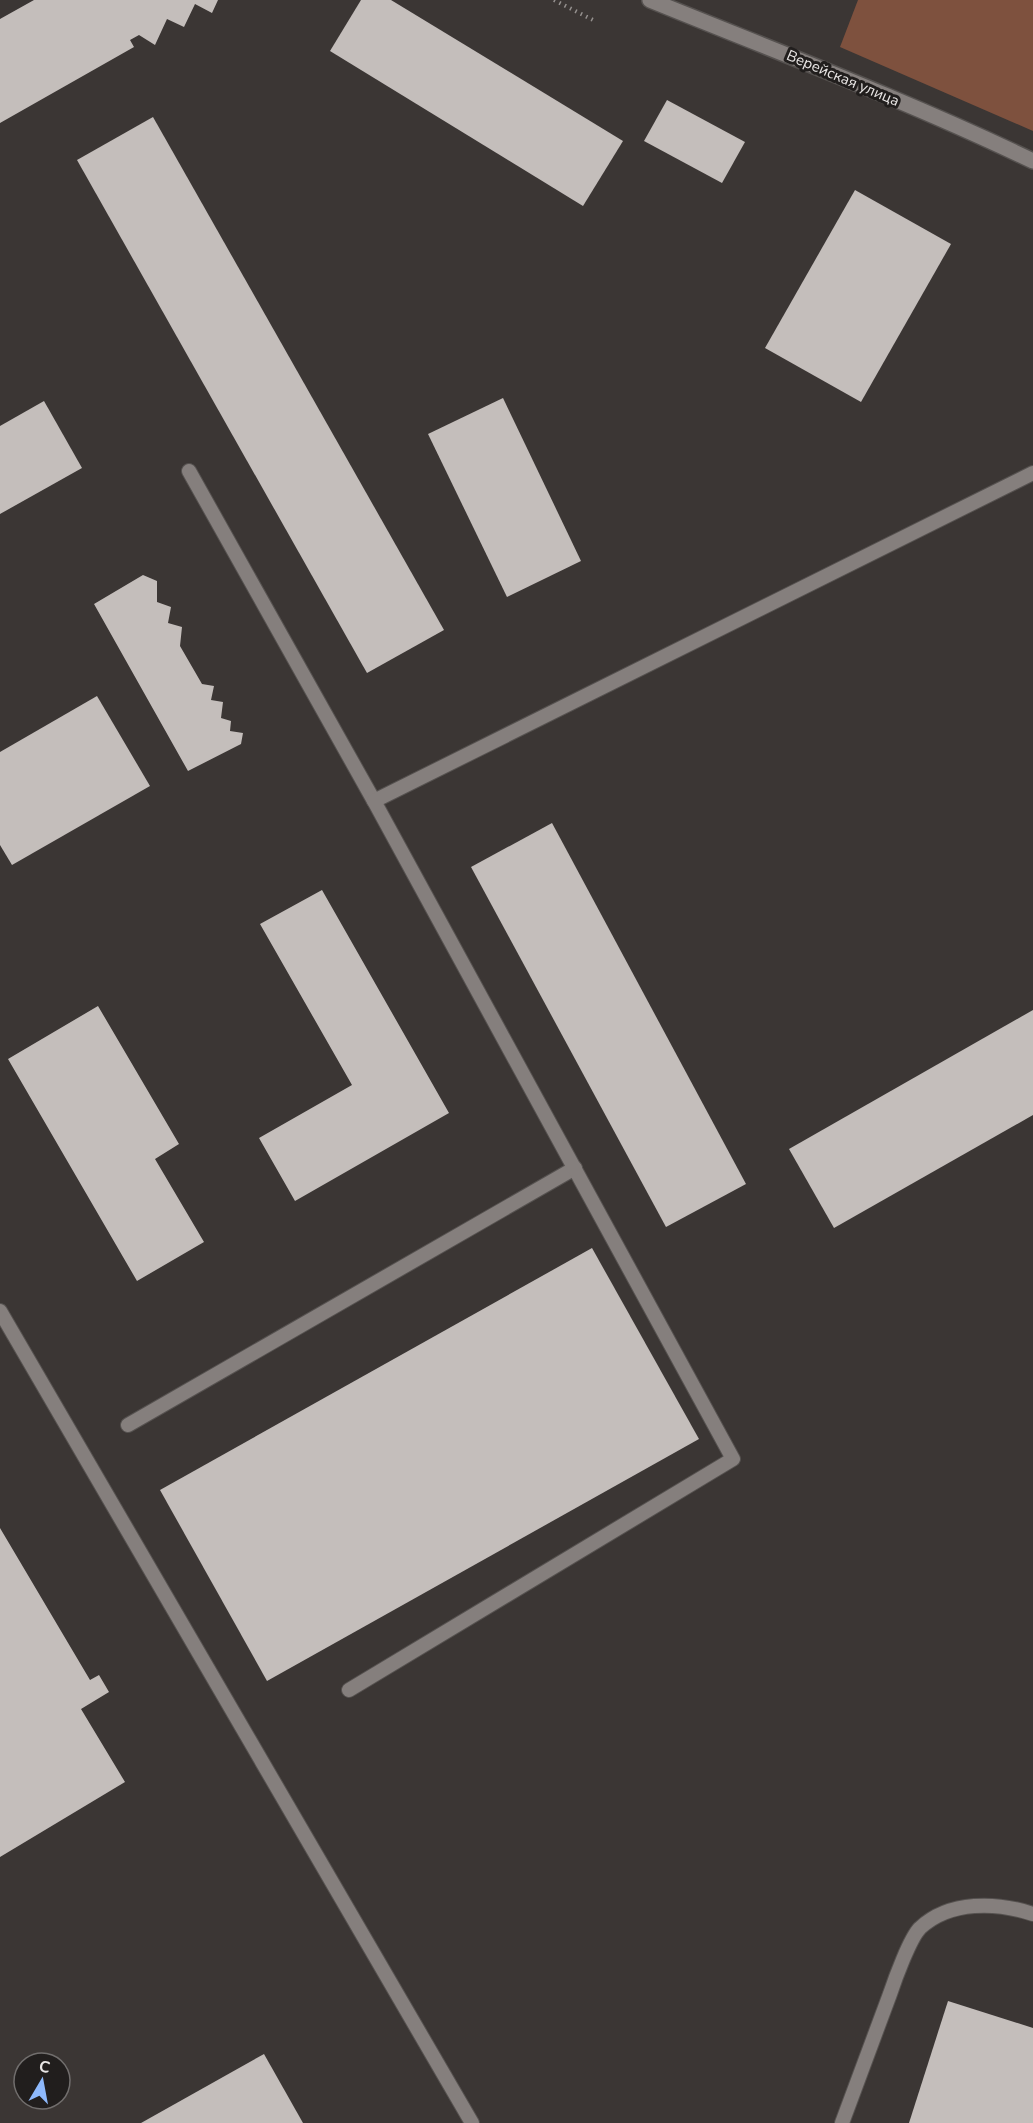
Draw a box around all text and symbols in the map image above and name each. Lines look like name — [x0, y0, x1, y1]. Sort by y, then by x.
street label: Верейская улица — [783, 45, 903, 111]
north arrow — [12, 2051, 72, 2111]
text: С — [37, 2055, 52, 2079]

